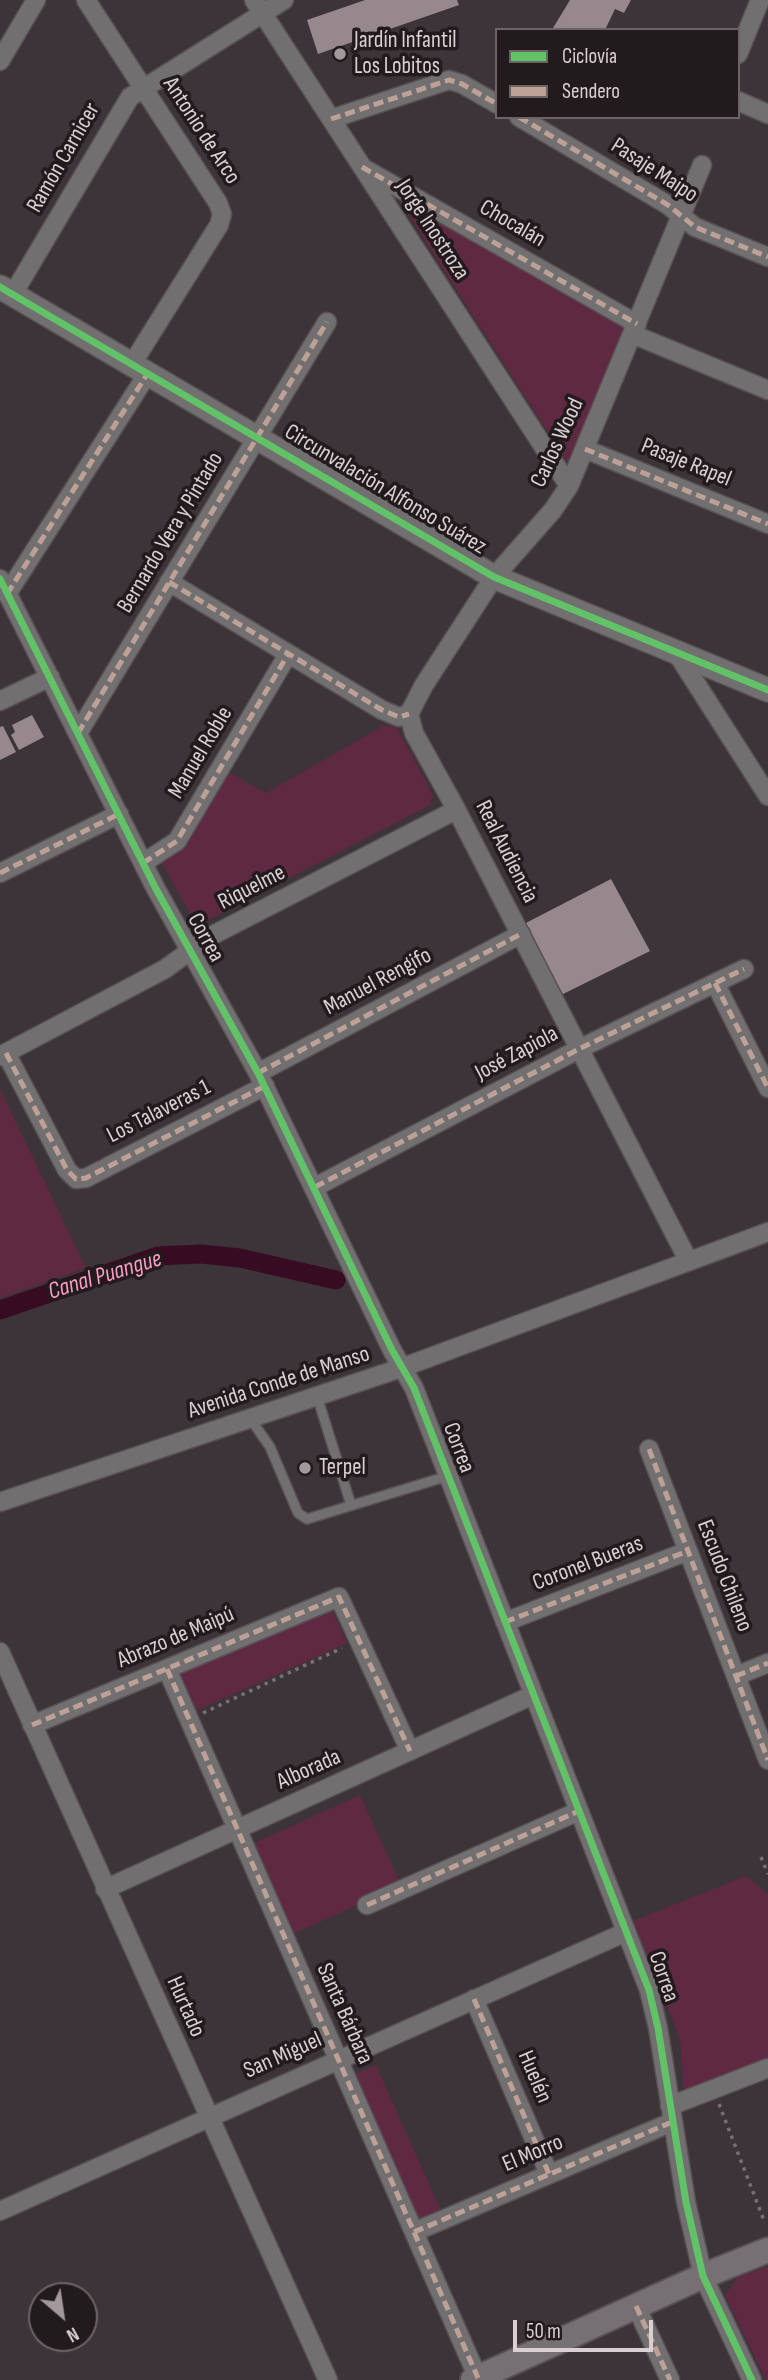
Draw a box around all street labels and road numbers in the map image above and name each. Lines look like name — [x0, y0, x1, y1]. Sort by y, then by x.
street label: Antonio de Arco — [156, 72, 246, 190]
street label: Ramón Carnicer — [21, 98, 107, 218]
street label: Pasaje Maipo — [605, 133, 703, 209]
street label: Jorge Inostroza — [389, 175, 475, 285]
street label: Chocalán — [474, 194, 550, 254]
street label: Carlos Wood — [525, 394, 591, 492]
street label: Circunvalación Alfonso Suárez — [279, 419, 491, 561]
street label: Pasaje Rapel — [637, 432, 735, 494]
street label: Bernardo Vera y Pintado — [112, 448, 230, 618]
street label: Manuel Roble — [163, 702, 239, 804]
street label: Real Audiencia — [468, 796, 544, 908]
street label: Riquelme — [214, 859, 290, 917]
street label: Correa — [180, 909, 230, 967]
street label: Manuel Rengifo — [320, 942, 436, 1022]
street label: José Zapiola — [471, 1021, 563, 1087]
street label: Los Talaveras 1 — [103, 1074, 215, 1150]
street label: Avenida Conde de Manso — [185, 1341, 373, 1425]
street label: Correa — [436, 1419, 480, 1477]
street label: Escudo Chileno — [690, 1516, 758, 1636]
street label: Coronel Bueras — [529, 1530, 647, 1598]
street label: Abrazo de Maipú — [113, 1601, 239, 1675]
street label: Alborada — [273, 1744, 345, 1796]
street label: Correa — [642, 1948, 684, 2006]
street label: Santa Bárbara — [310, 1959, 378, 2069]
street label: Hurtado — [160, 1973, 210, 2041]
street label: San Miguel — [240, 2027, 326, 2085]
street label: Huelén — [511, 2047, 557, 2107]
street label: El Morro — [499, 2129, 567, 2179]

